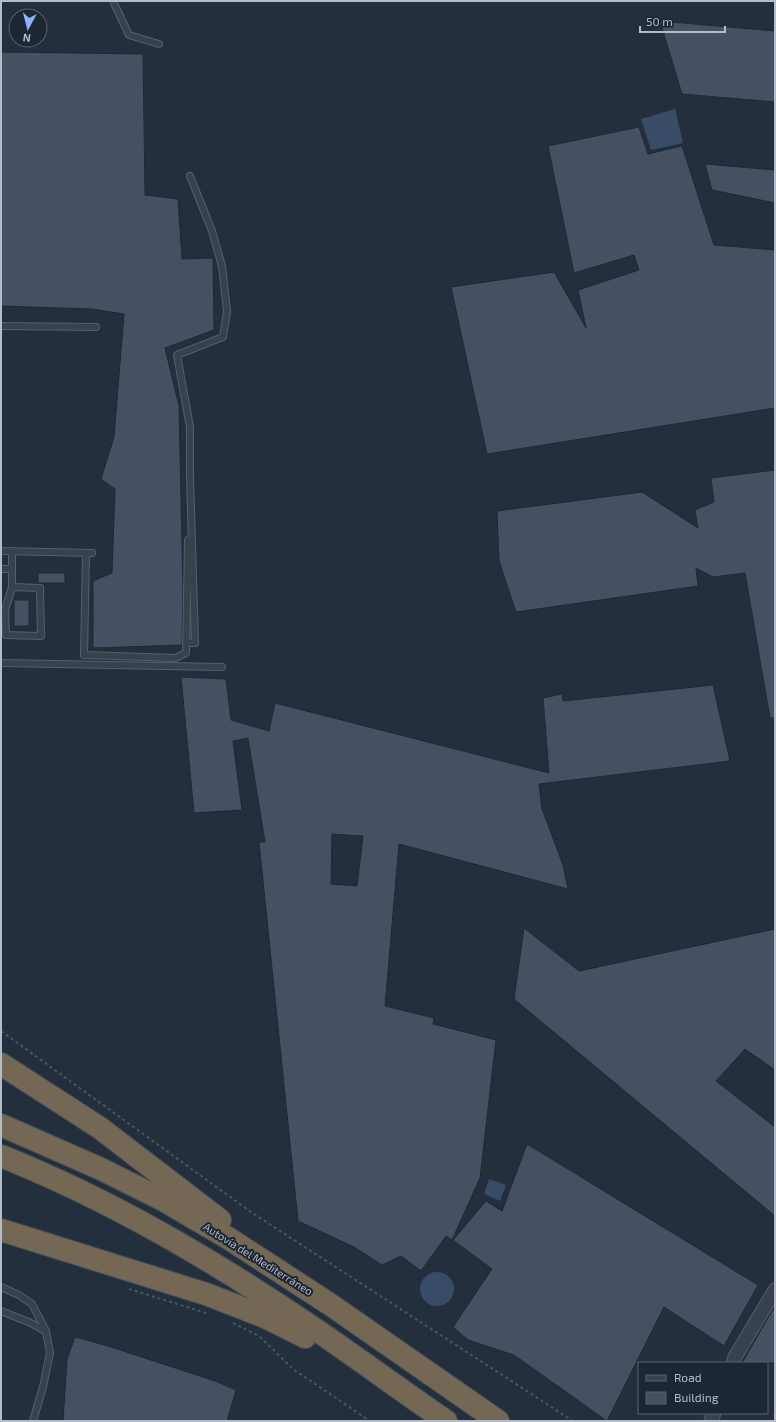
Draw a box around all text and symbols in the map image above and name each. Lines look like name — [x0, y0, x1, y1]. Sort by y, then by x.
north arrow — [8, 8, 48, 48]
scale bar — [640, 8, 725, 34]
text: 50 m — [646, 14, 673, 28]
text: N — [22, 31, 31, 45]
street label: Autovía del Mediterráneo — [201, 1220, 315, 1298]
legend — [638, 1362, 768, 1414]
text: Road — [674, 1370, 702, 1384]
text: Building — [674, 1390, 719, 1404]

